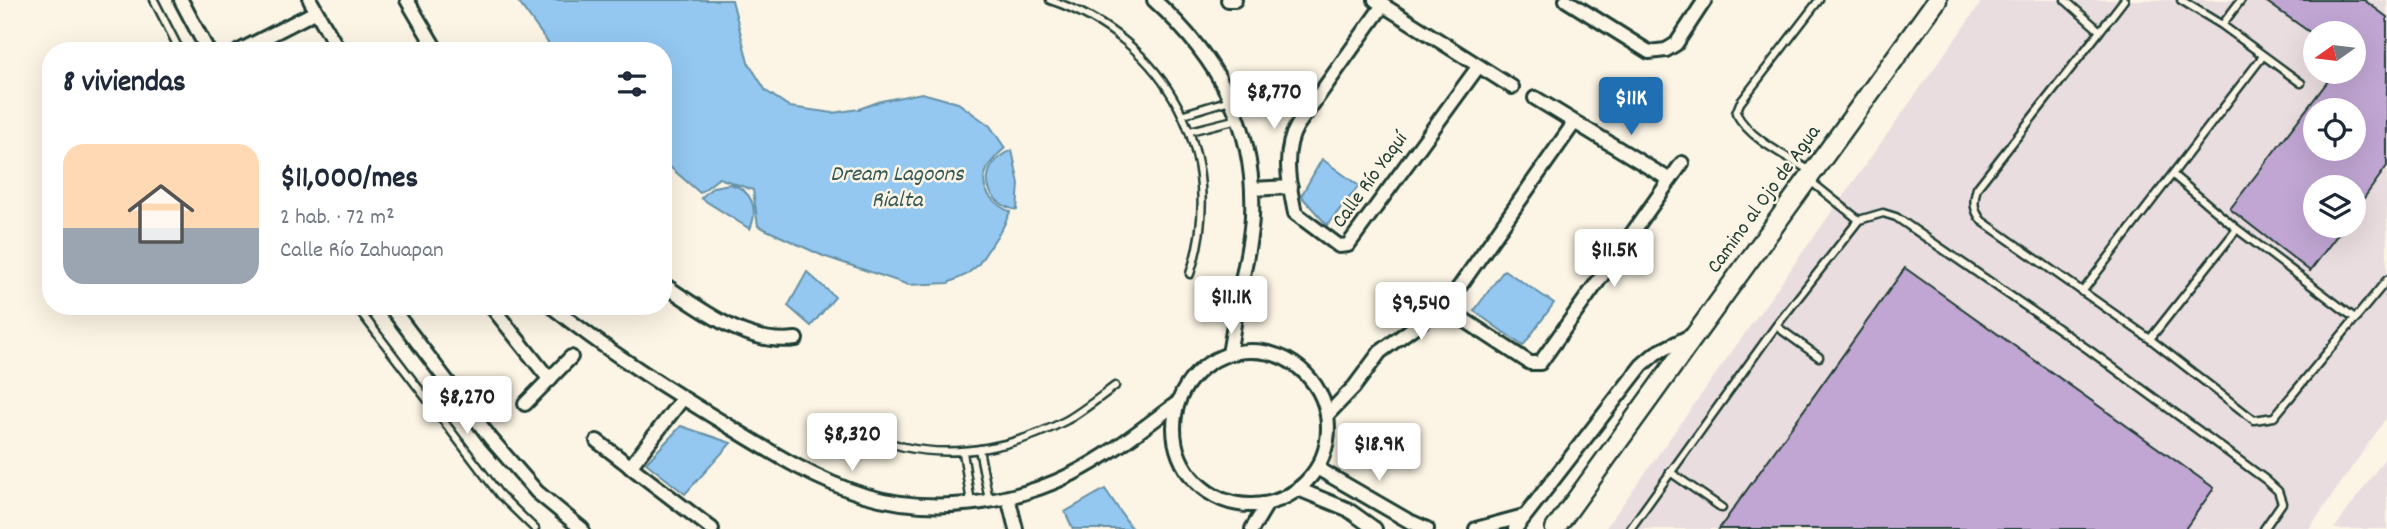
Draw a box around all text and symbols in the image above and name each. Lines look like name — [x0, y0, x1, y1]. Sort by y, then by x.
north arrow — [2303, 21, 2366, 84]
map controls — [2303, 21, 2366, 238]
text: 8 viviendas — [63, 63, 186, 106]
icon: filters — [613, 65, 651, 103]
pin: $8,770 — [1217, 72, 1331, 131]
text: $8,770 — [1246, 77, 1302, 110]
pin: $11K — [1590, 78, 1672, 137]
text: $11K — [1615, 83, 1647, 116]
button: locate — [2303, 98, 2366, 161]
street label: Camino al Ojo de Agua — [1701, 119, 1830, 280]
street label: Calle Río Yaquí — [1326, 125, 1417, 235]
text: $11,000/mes — [280, 159, 418, 202]
water label: Dream Lagoons Rialta — [830, 159, 965, 218]
icon: home — [119, 172, 203, 256]
button: layers — [2303, 175, 2366, 238]
text: 2 hab. · 72 m² — [280, 202, 395, 235]
pin: $11.5K — [1557, 230, 1671, 289]
text: Calle Río Zahuapan — [280, 235, 444, 268]
text: $11.5K — [1591, 235, 1637, 268]
pin: $11.1K — [1174, 276, 1288, 336]
text: $11.1K — [1210, 282, 1252, 315]
pin: $9,540 — [1364, 282, 1478, 342]
text: $9,540 — [1391, 288, 1451, 321]
pin: $8,270 — [410, 376, 524, 436]
text: $8,270 — [439, 382, 495, 415]
pin: $8,320 — [795, 414, 909, 473]
text: $8,320 — [823, 419, 881, 452]
pin: $18.9K — [1322, 424, 1436, 483]
text: $18.9K — [1354, 429, 1404, 462]

